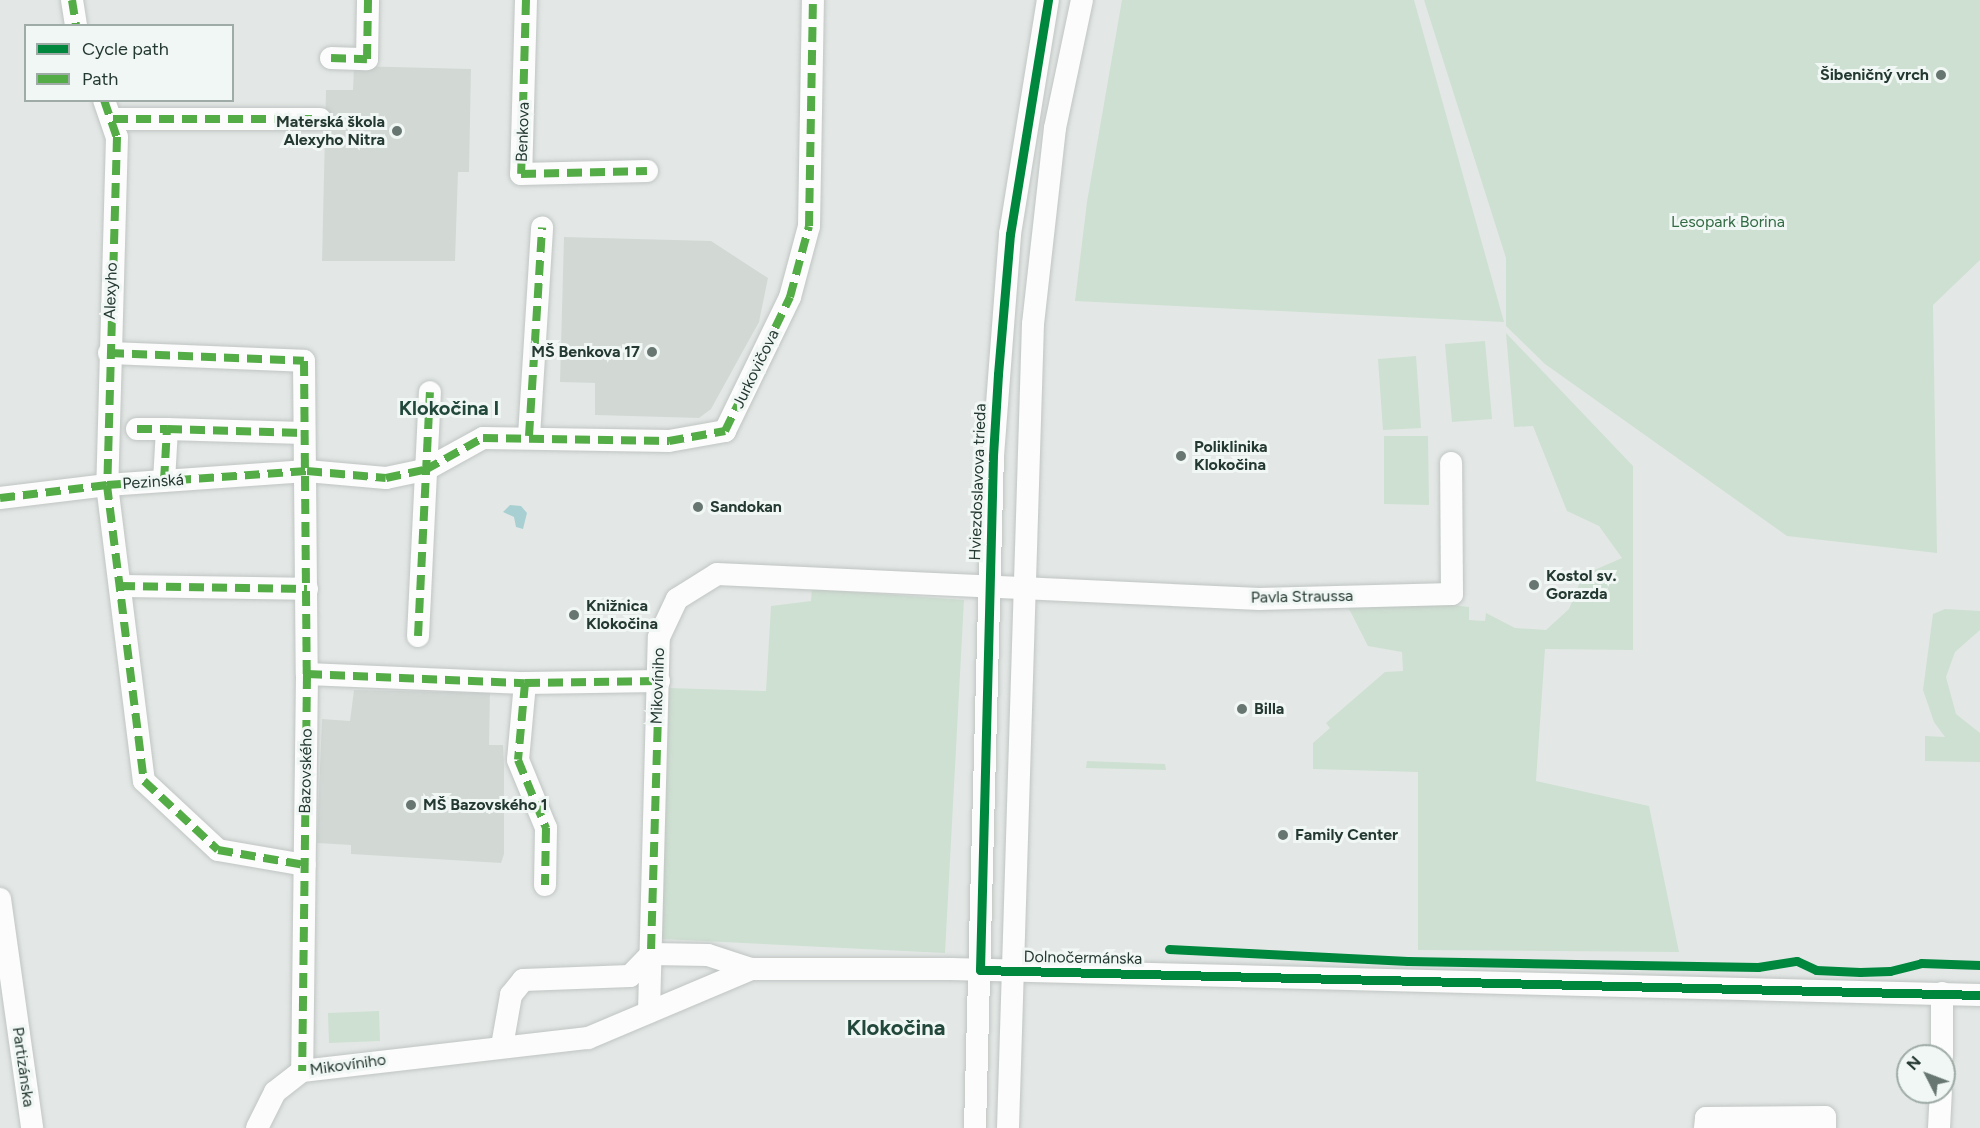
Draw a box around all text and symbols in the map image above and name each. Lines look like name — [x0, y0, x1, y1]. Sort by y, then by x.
legend — [24, 24, 234, 102]
text: Cycle path — [82, 38, 169, 60]
place label: Šibeničný vrch — [1820, 65, 1929, 85]
text: Path — [82, 68, 118, 90]
marker: Šibeničný vrch — [1934, 68, 1948, 82]
street label: Benkova — [512, 101, 534, 163]
place label: Materská škola Alexyho Nitra — [276, 112, 385, 150]
marker: Materská škola Alexyho Nitra — [390, 124, 404, 138]
park label: Lesopark Borina — [1671, 212, 1785, 232]
street label: Alexyho — [100, 262, 122, 320]
street label: Jurkovičova — [729, 326, 783, 412]
place label: MŠ Benkova 17 — [531, 342, 640, 362]
marker: MŠ Benkova 17 — [645, 345, 659, 359]
district label: Klokočina I — [399, 396, 499, 420]
street label: Hviezdoslavova trieda — [966, 403, 990, 561]
place label: Poliklinika Klokočina — [1194, 437, 1268, 475]
marker: Poliklinika Klokočina — [1172, 447, 1190, 465]
street label: Pezinská — [122, 470, 184, 494]
place label: Sandokan — [710, 497, 782, 517]
marker: Sandokan — [691, 500, 705, 514]
place label: Kostol sv. Gorazda — [1546, 566, 1617, 604]
marker: Kostol sv. Gorazda — [1527, 578, 1541, 592]
street label: Pavla Straussa — [1251, 587, 1353, 607]
place label: Knižnica Klokočina — [586, 596, 658, 634]
marker: Knižnica Klokočina — [567, 608, 581, 622]
street label: Mikovíniho — [647, 647, 669, 725]
place label: Billa — [1254, 699, 1284, 719]
marker: Billa — [1235, 702, 1249, 716]
street label: Bazovského — [296, 728, 316, 814]
place label: MŠ Bazovského 1 — [423, 795, 548, 815]
marker: MŠ Bazovského 1 — [404, 798, 418, 812]
place label: Family Center — [1295, 825, 1398, 845]
marker: Family Center — [1276, 828, 1290, 842]
street label: Dolnočermánska — [1023, 947, 1143, 969]
district label: Klokočina — [847, 1015, 945, 1041]
street label: Partizánska — [8, 1026, 38, 1108]
north arrow — [1896, 1044, 1956, 1104]
street label: Mikovíniho — [309, 1050, 387, 1080]
text: N — [1903, 1052, 1925, 1074]

